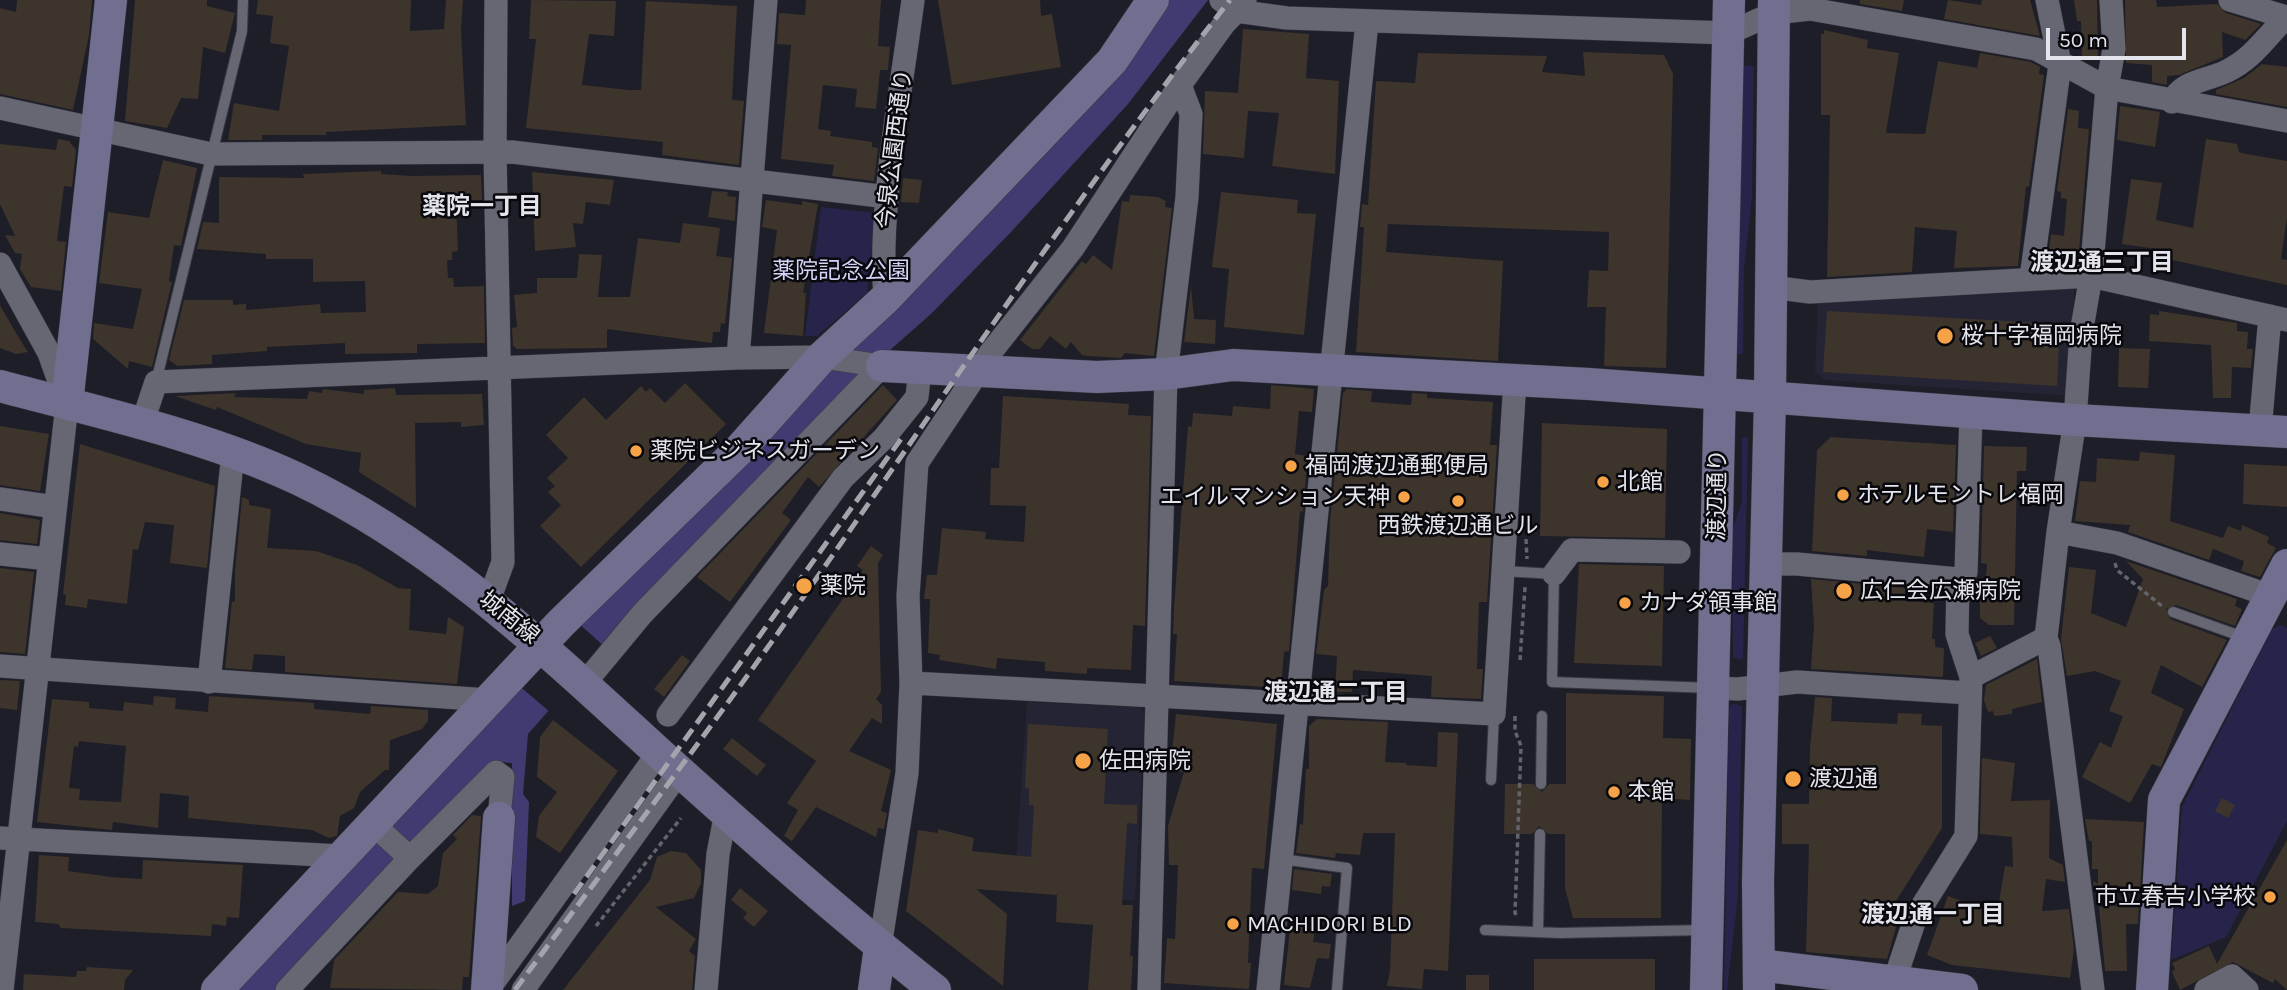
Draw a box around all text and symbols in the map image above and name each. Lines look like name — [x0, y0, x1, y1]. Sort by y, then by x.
scale bar — [2049, 14, 2189, 58]
text: 50 m — [2059, 28, 2108, 52]
street label: 今泉公園西通り — [871, 67, 919, 231]
district label: 薬院一丁目 — [422, 193, 542, 221]
district label: 渡辺通三丁目 — [2030, 249, 2174, 277]
park label: 薬院記念公園 — [772, 257, 910, 285]
place label: 桜十字福岡病院 — [1961, 322, 2122, 350]
marker: 桜十字福岡病院 — [1935, 326, 1955, 346]
place label: 薬院ビジネスガーデン — [650, 437, 880, 465]
marker: 薬院ビジネスガーデン — [628, 443, 644, 459]
street label: 渡辺通り — [1703, 449, 1733, 541]
place label: 福岡渡辺通郵便局 — [1305, 452, 1489, 480]
marker: 福岡渡辺通郵便局 — [1283, 458, 1299, 474]
place label: 北館 — [1617, 468, 1663, 496]
marker: 北館 — [1595, 474, 1611, 490]
place label: ホテルモントレ福岡 — [1857, 481, 2064, 509]
place label: エイルマンション天神 — [1160, 483, 1390, 511]
marker: ホテルモントレ福岡 — [1835, 487, 1851, 503]
marker: エイルマンション天神 — [1396, 489, 1412, 505]
marker: 西鉄渡辺通ビル — [1450, 493, 1466, 509]
place label: 西鉄渡辺通ビル — [1378, 512, 1538, 540]
place label: 薬院 — [820, 572, 866, 600]
marker: 薬院 — [794, 576, 814, 596]
place label: 広仁会広瀬病院 — [1860, 577, 2021, 605]
marker: 広仁会広瀬病院 — [1834, 581, 1854, 601]
street label: 城南線 — [474, 586, 544, 650]
place label: カナダ領事館 — [1639, 589, 1777, 617]
marker: カナダ領事館 — [1617, 595, 1633, 611]
district label: 渡辺通二丁目 — [1264, 679, 1408, 707]
place label: 佐田病院 — [1099, 747, 1191, 775]
marker: 佐田病院 — [1073, 751, 1093, 771]
place label: 渡辺通 — [1809, 765, 1878, 793]
marker: 渡辺通 — [1783, 769, 1803, 789]
place label: 本館 — [1628, 778, 1674, 806]
marker: 本館 — [1606, 784, 1622, 800]
place label: 市立春吉小学校 — [2095, 883, 2256, 911]
marker: 市立春吉小学校 — [2262, 889, 2278, 905]
district label: 渡辺通一丁目 — [1861, 901, 2005, 929]
place label: MACHIDORI BLD — [1247, 910, 1412, 938]
marker: MACHIDORI BLD — [1225, 916, 1241, 932]

